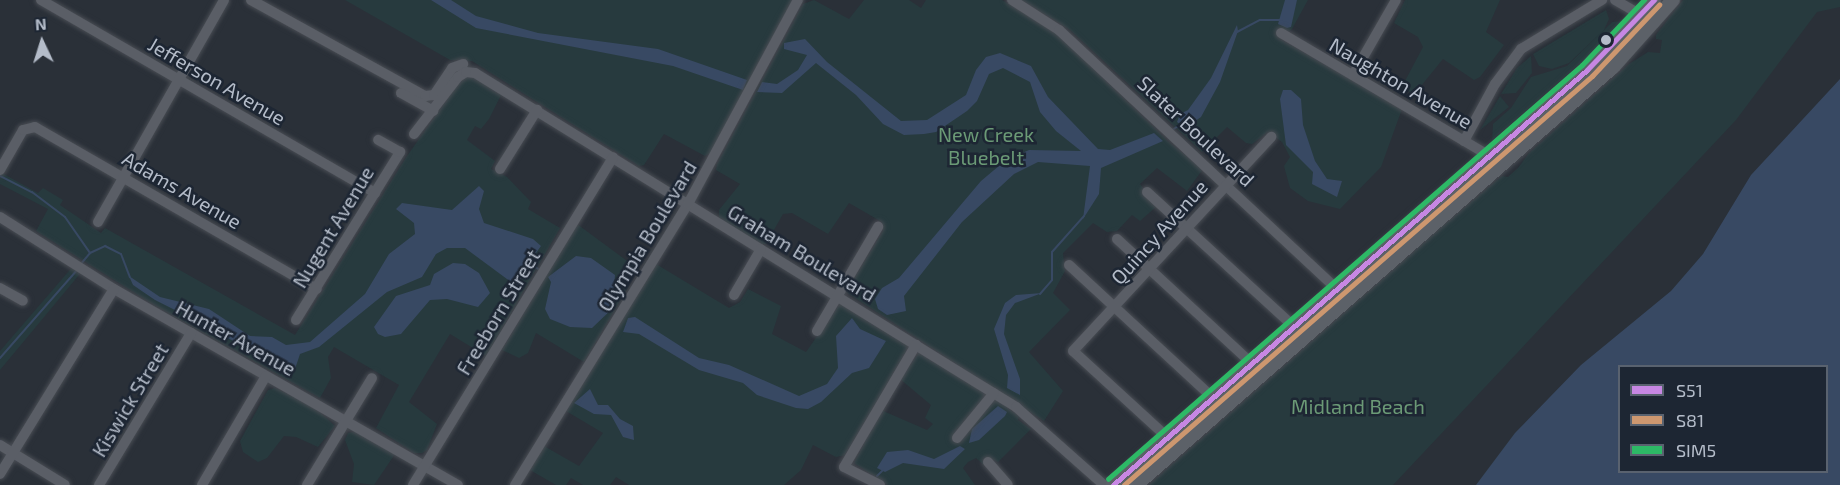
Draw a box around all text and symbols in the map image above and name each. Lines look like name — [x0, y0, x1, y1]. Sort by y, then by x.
north arrow — [12, 12, 72, 72]
text: N — [34, 14, 47, 33]
street label: Jefferson Avenue — [144, 32, 290, 130]
street label: Naughton Avenue — [1325, 32, 1477, 134]
unlabelled marker — [1600, 34, 1612, 46]
street label: Slater Boulevard — [1132, 71, 1260, 191]
park label: New Creek Bluebelt — [938, 122, 1034, 169]
street label: Adams Avenue — [118, 146, 246, 234]
street label: Olympia Boulevard — [593, 156, 701, 316]
street label: Nugent Avenue — [287, 162, 379, 292]
street label: Quincy Avenue — [1106, 174, 1212, 290]
street label: Graham Boulevard — [724, 199, 880, 307]
street label: Freeborn Street — [451, 245, 545, 379]
street label: Hunter Avenue — [171, 295, 301, 381]
street label: Kiswick Street — [87, 339, 173, 461]
legend — [1618, 365, 1828, 473]
text: S51 — [1676, 379, 1703, 401]
park label: Midland Beach — [1291, 394, 1425, 418]
text: S81 — [1676, 409, 1704, 431]
text: SIM5 — [1676, 439, 1716, 461]

